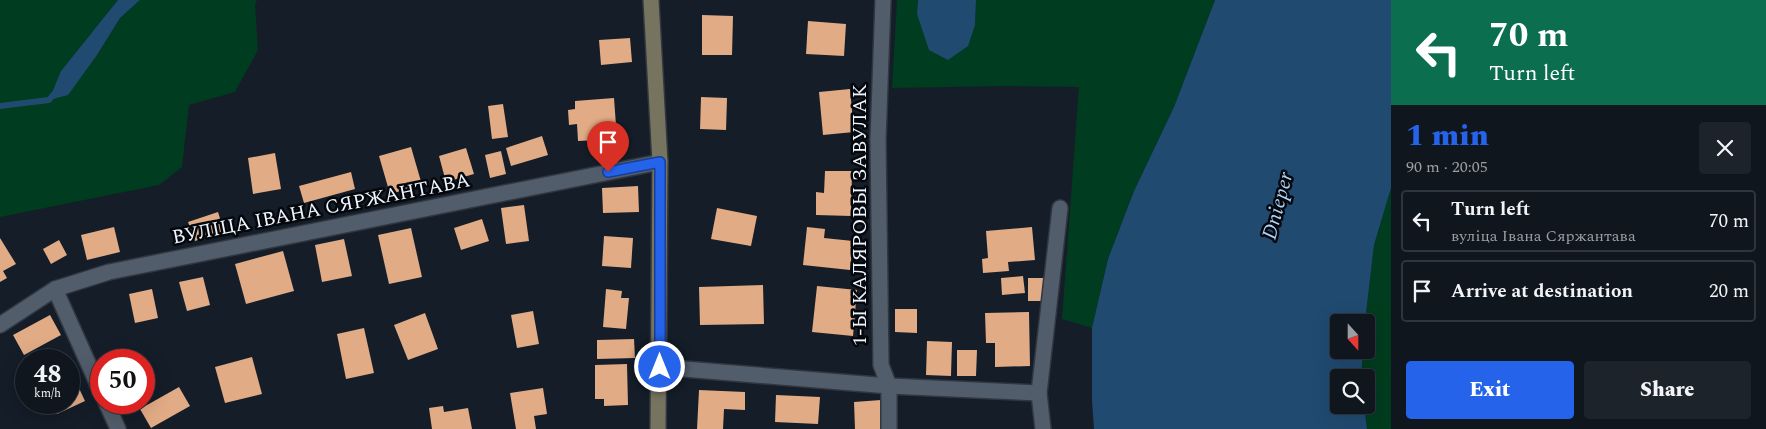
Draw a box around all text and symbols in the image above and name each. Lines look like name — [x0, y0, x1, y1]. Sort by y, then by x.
text: 70 m — [1489, 9, 1569, 62]
icon: left — [1406, 20, 1471, 85]
text: Turn left — [1489, 57, 1575, 90]
street label: 1-Ы КАЛЯРОВЫ ЗАВУЛАК — [845, 83, 875, 346]
text: 1 min — [1406, 113, 1489, 159]
pin — [587, 121, 629, 172]
button: close — [1699, 122, 1751, 174]
icon: arrive — [594, 128, 622, 156]
text: 90 m · 20:05 — [1406, 155, 1488, 179]
street label: ВУЛІЦА ІВАНА СЯРЖАНТАВА — [169, 165, 473, 253]
water label: Dnieper — [1254, 168, 1303, 243]
text: Turn left — [1451, 195, 1530, 224]
icon: left — [1408, 207, 1436, 235]
text: 70 m — [1709, 207, 1749, 236]
text: вуліца Івана Сяржантава — [1451, 224, 1636, 248]
icon: arrive — [1408, 277, 1436, 305]
text: Arrive at destination — [1451, 277, 1633, 306]
text: 20 m — [1709, 277, 1749, 306]
north arrow — [1330, 314, 1375, 359]
map controls — [1330, 314, 1375, 414]
position arrow — [633, 340, 685, 392]
speed limit sign: 50 — [90, 349, 155, 414]
text: 48 — [33, 356, 62, 394]
button: Exit — [1406, 361, 1574, 419]
button: Share — [1584, 361, 1751, 419]
button: search — [1330, 369, 1375, 414]
text: km/h — [34, 384, 61, 403]

